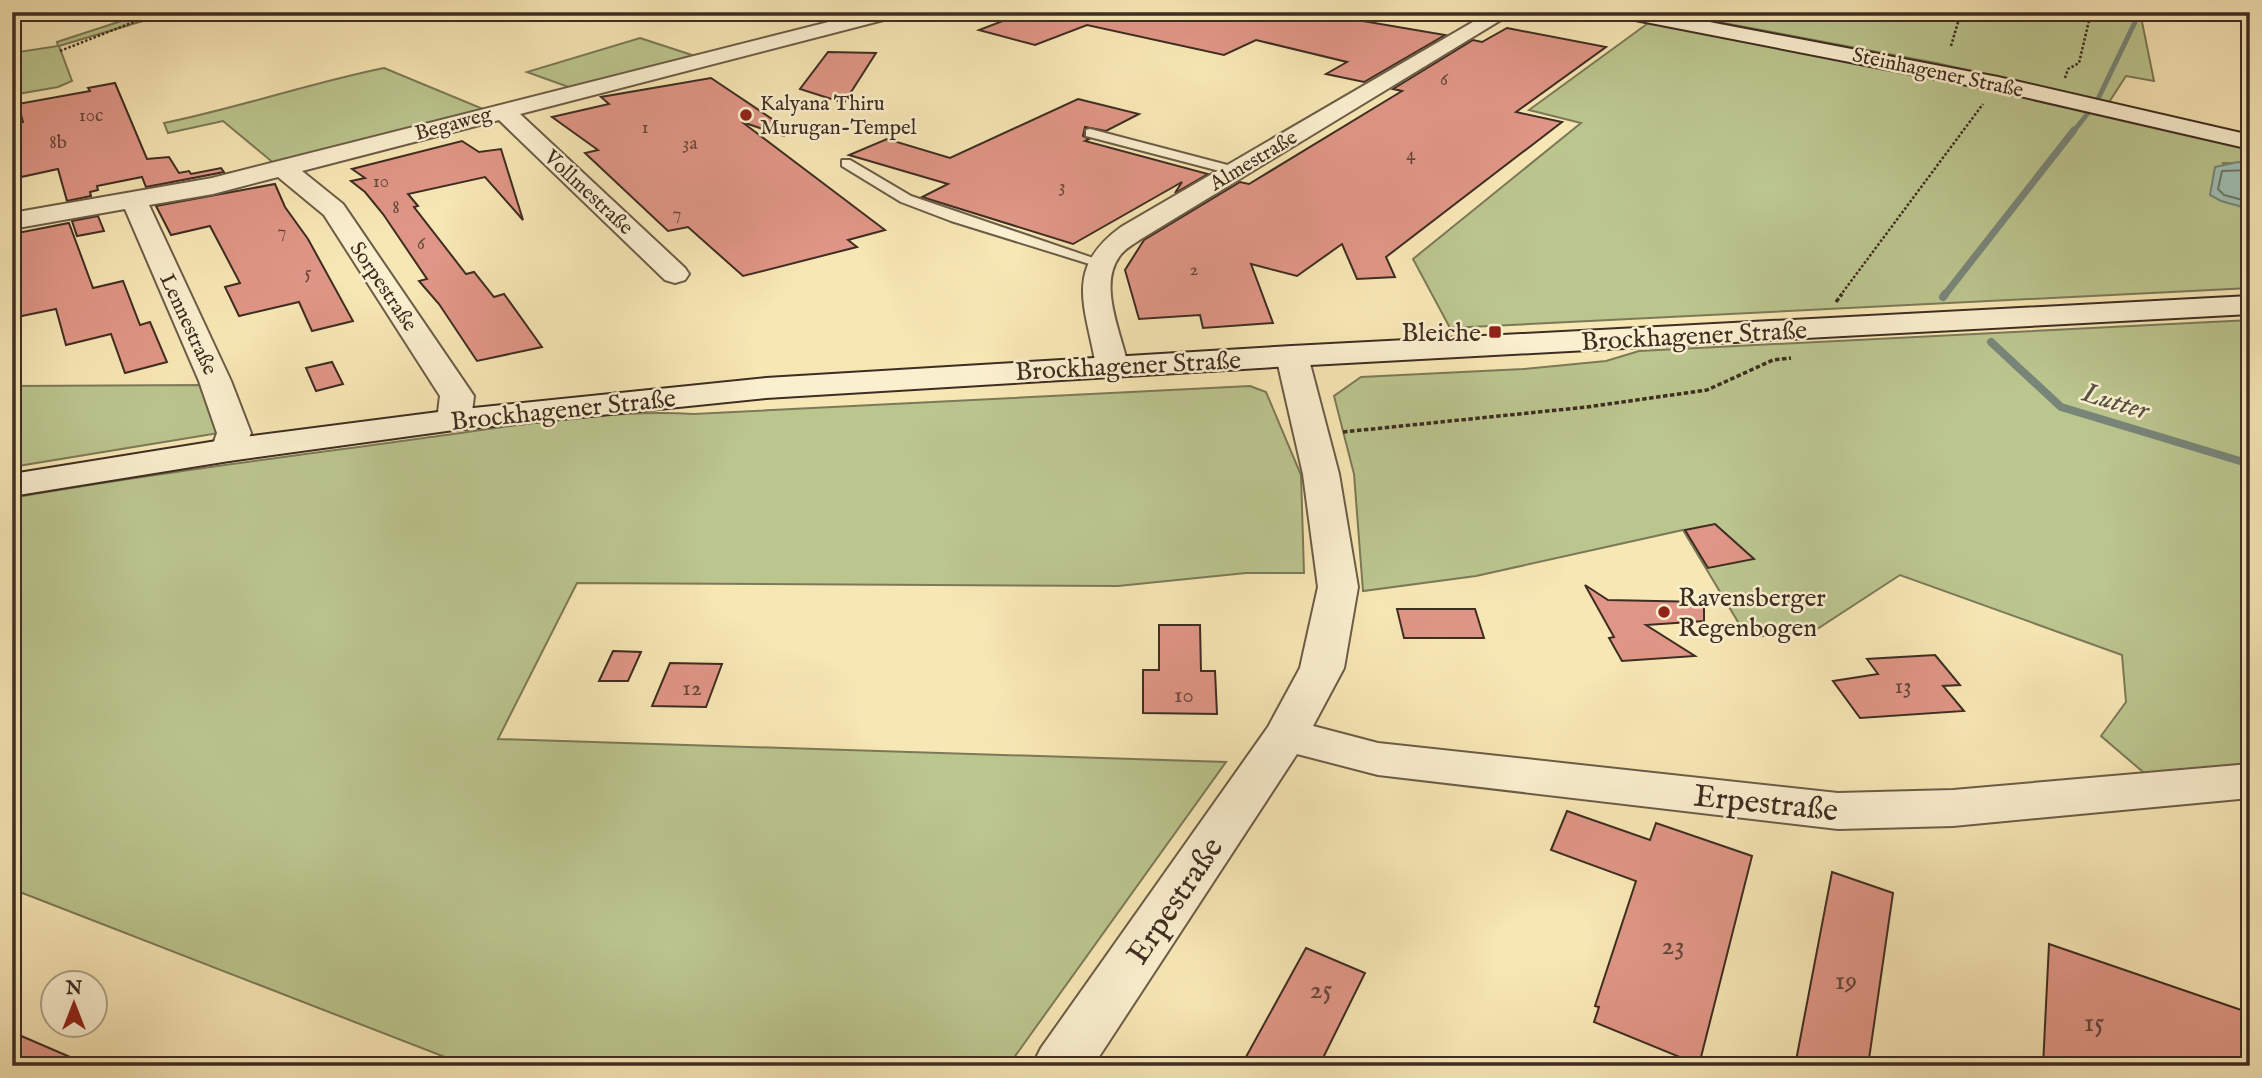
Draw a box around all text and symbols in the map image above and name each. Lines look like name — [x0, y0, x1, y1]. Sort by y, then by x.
street label: Steinhagener Straße — [1850, 42, 2026, 105]
house number: 6 — [1440, 68, 1449, 92]
place label: Kalyana Thiru Murugan-Tempel — [760, 91, 917, 142]
street label: Begaweg — [412, 101, 495, 148]
house number: 10c — [79, 104, 103, 128]
marker: Kalyana Thiru Murugan-Tempel — [738, 107, 754, 123]
house number: 1 — [641, 116, 649, 140]
street label: Almestraße — [1204, 124, 1303, 199]
house number: 8b — [49, 131, 67, 155]
house number: 3a — [682, 132, 698, 156]
house number: 4 — [1406, 143, 1416, 167]
street label: Vollmestraße — [537, 144, 639, 242]
house number: 10 — [373, 170, 389, 194]
house number: 3 — [1058, 175, 1066, 199]
house number: 8 — [392, 196, 400, 220]
house number: 7 — [673, 202, 681, 226]
house number: 7 — [278, 220, 286, 244]
house number: 6 — [417, 232, 426, 256]
street label: Sorpestraße — [343, 237, 423, 337]
house number: 2 — [1190, 258, 1199, 282]
house number: 5 — [305, 261, 312, 285]
street label: Lennestraße — [152, 270, 223, 380]
street label: Brockhagener Straße — [1580, 314, 1808, 359]
place label: Bleiche — [1401, 317, 1481, 350]
marker: Bleiche — [1487, 324, 1503, 340]
street label: Brockhagener Straße — [1014, 344, 1242, 389]
water label: Lutter — [2077, 375, 2154, 429]
street label: Brockhagener Straße — [449, 382, 677, 439]
place label: Ravensberger Regenbogen — [1678, 582, 1826, 645]
marker: Ravensberger Regenbogen — [1656, 604, 1672, 620]
house number: 13 — [1894, 672, 1912, 701]
house number: 12 — [682, 674, 702, 703]
house number: 10 — [1174, 681, 1194, 710]
street label: Erpestraße — [1692, 777, 1840, 832]
street label: Erpestraße — [1119, 830, 1234, 973]
house number: 23 — [1661, 929, 1685, 964]
house number: 19 — [1835, 964, 1857, 999]
north arrow — [38, 970, 108, 1040]
house number: 25 — [1309, 973, 1333, 1008]
text: N — [65, 977, 83, 1001]
house number: 15 — [2084, 1006, 2104, 1041]

